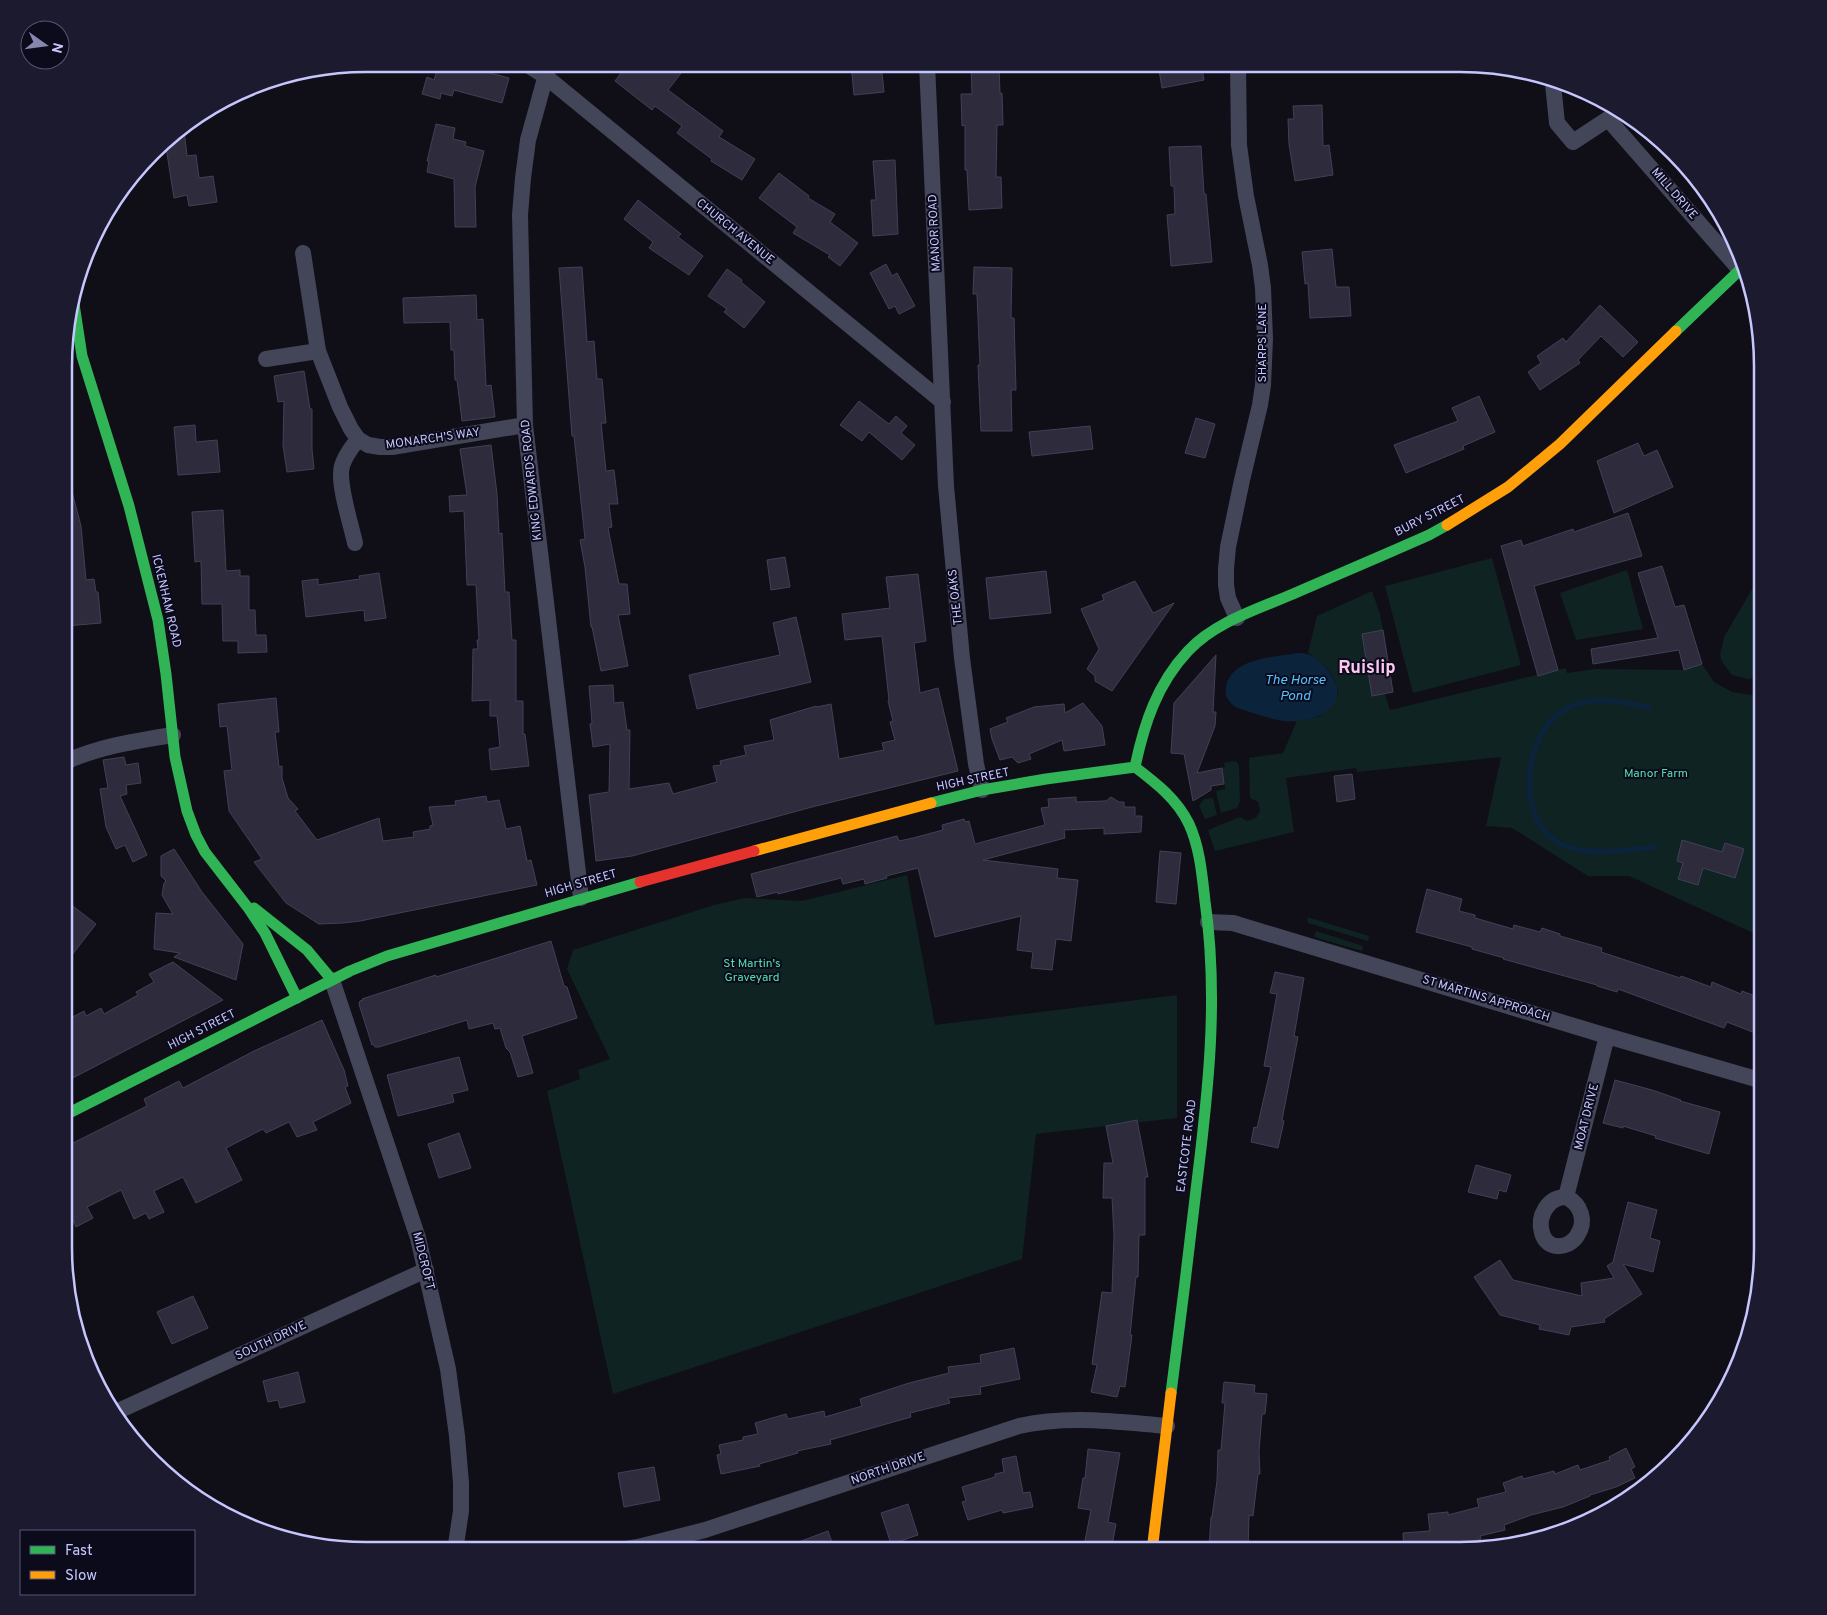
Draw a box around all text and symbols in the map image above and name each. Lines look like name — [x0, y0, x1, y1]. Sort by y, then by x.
north arrow — [20, 20, 70, 70]
text: N — [47, 41, 66, 55]
street label: MILL DRIVE — [1647, 165, 1701, 223]
street label: MANOR ROAD — [925, 194, 945, 272]
street label: CHURCH AVENUE — [693, 195, 777, 269]
street label: SHARPS LANE — [1255, 303, 1271, 383]
street label: KING EDWARDS ROAD — [518, 419, 546, 541]
street label: MONARCH'S WAY — [385, 424, 481, 454]
street label: BURY STREET — [1392, 491, 1468, 541]
street label: ICKENHAM ROAD — [147, 553, 185, 649]
street label: THE OAKS — [945, 568, 967, 626]
district label: Ruislip — [1338, 657, 1396, 680]
water label: The Horse Pond — [1264, 672, 1326, 705]
street label: HIGH STREET — [935, 764, 1011, 796]
park label: Manor Farm — [1624, 766, 1688, 782]
street label: HIGH STREET — [543, 866, 619, 902]
park label: St Martin's Graveyard — [723, 956, 781, 986]
street label: ST MARTINS APPROACH — [1420, 972, 1552, 1026]
street label: HIGH STREET — [165, 1006, 239, 1054]
street label: MOAT DRIVE — [1571, 1082, 1603, 1152]
street label: EASTCOTE ROAD — [1173, 1099, 1201, 1193]
street label: MIDCROFT — [408, 1230, 438, 1292]
street label: SOUTH DRIVE — [233, 1318, 309, 1364]
street label: NORTH DRIVE — [849, 1449, 927, 1489]
legend — [20, 1530, 195, 1595]
text: Fast — [65, 1542, 93, 1561]
text: Slow — [65, 1567, 97, 1586]

